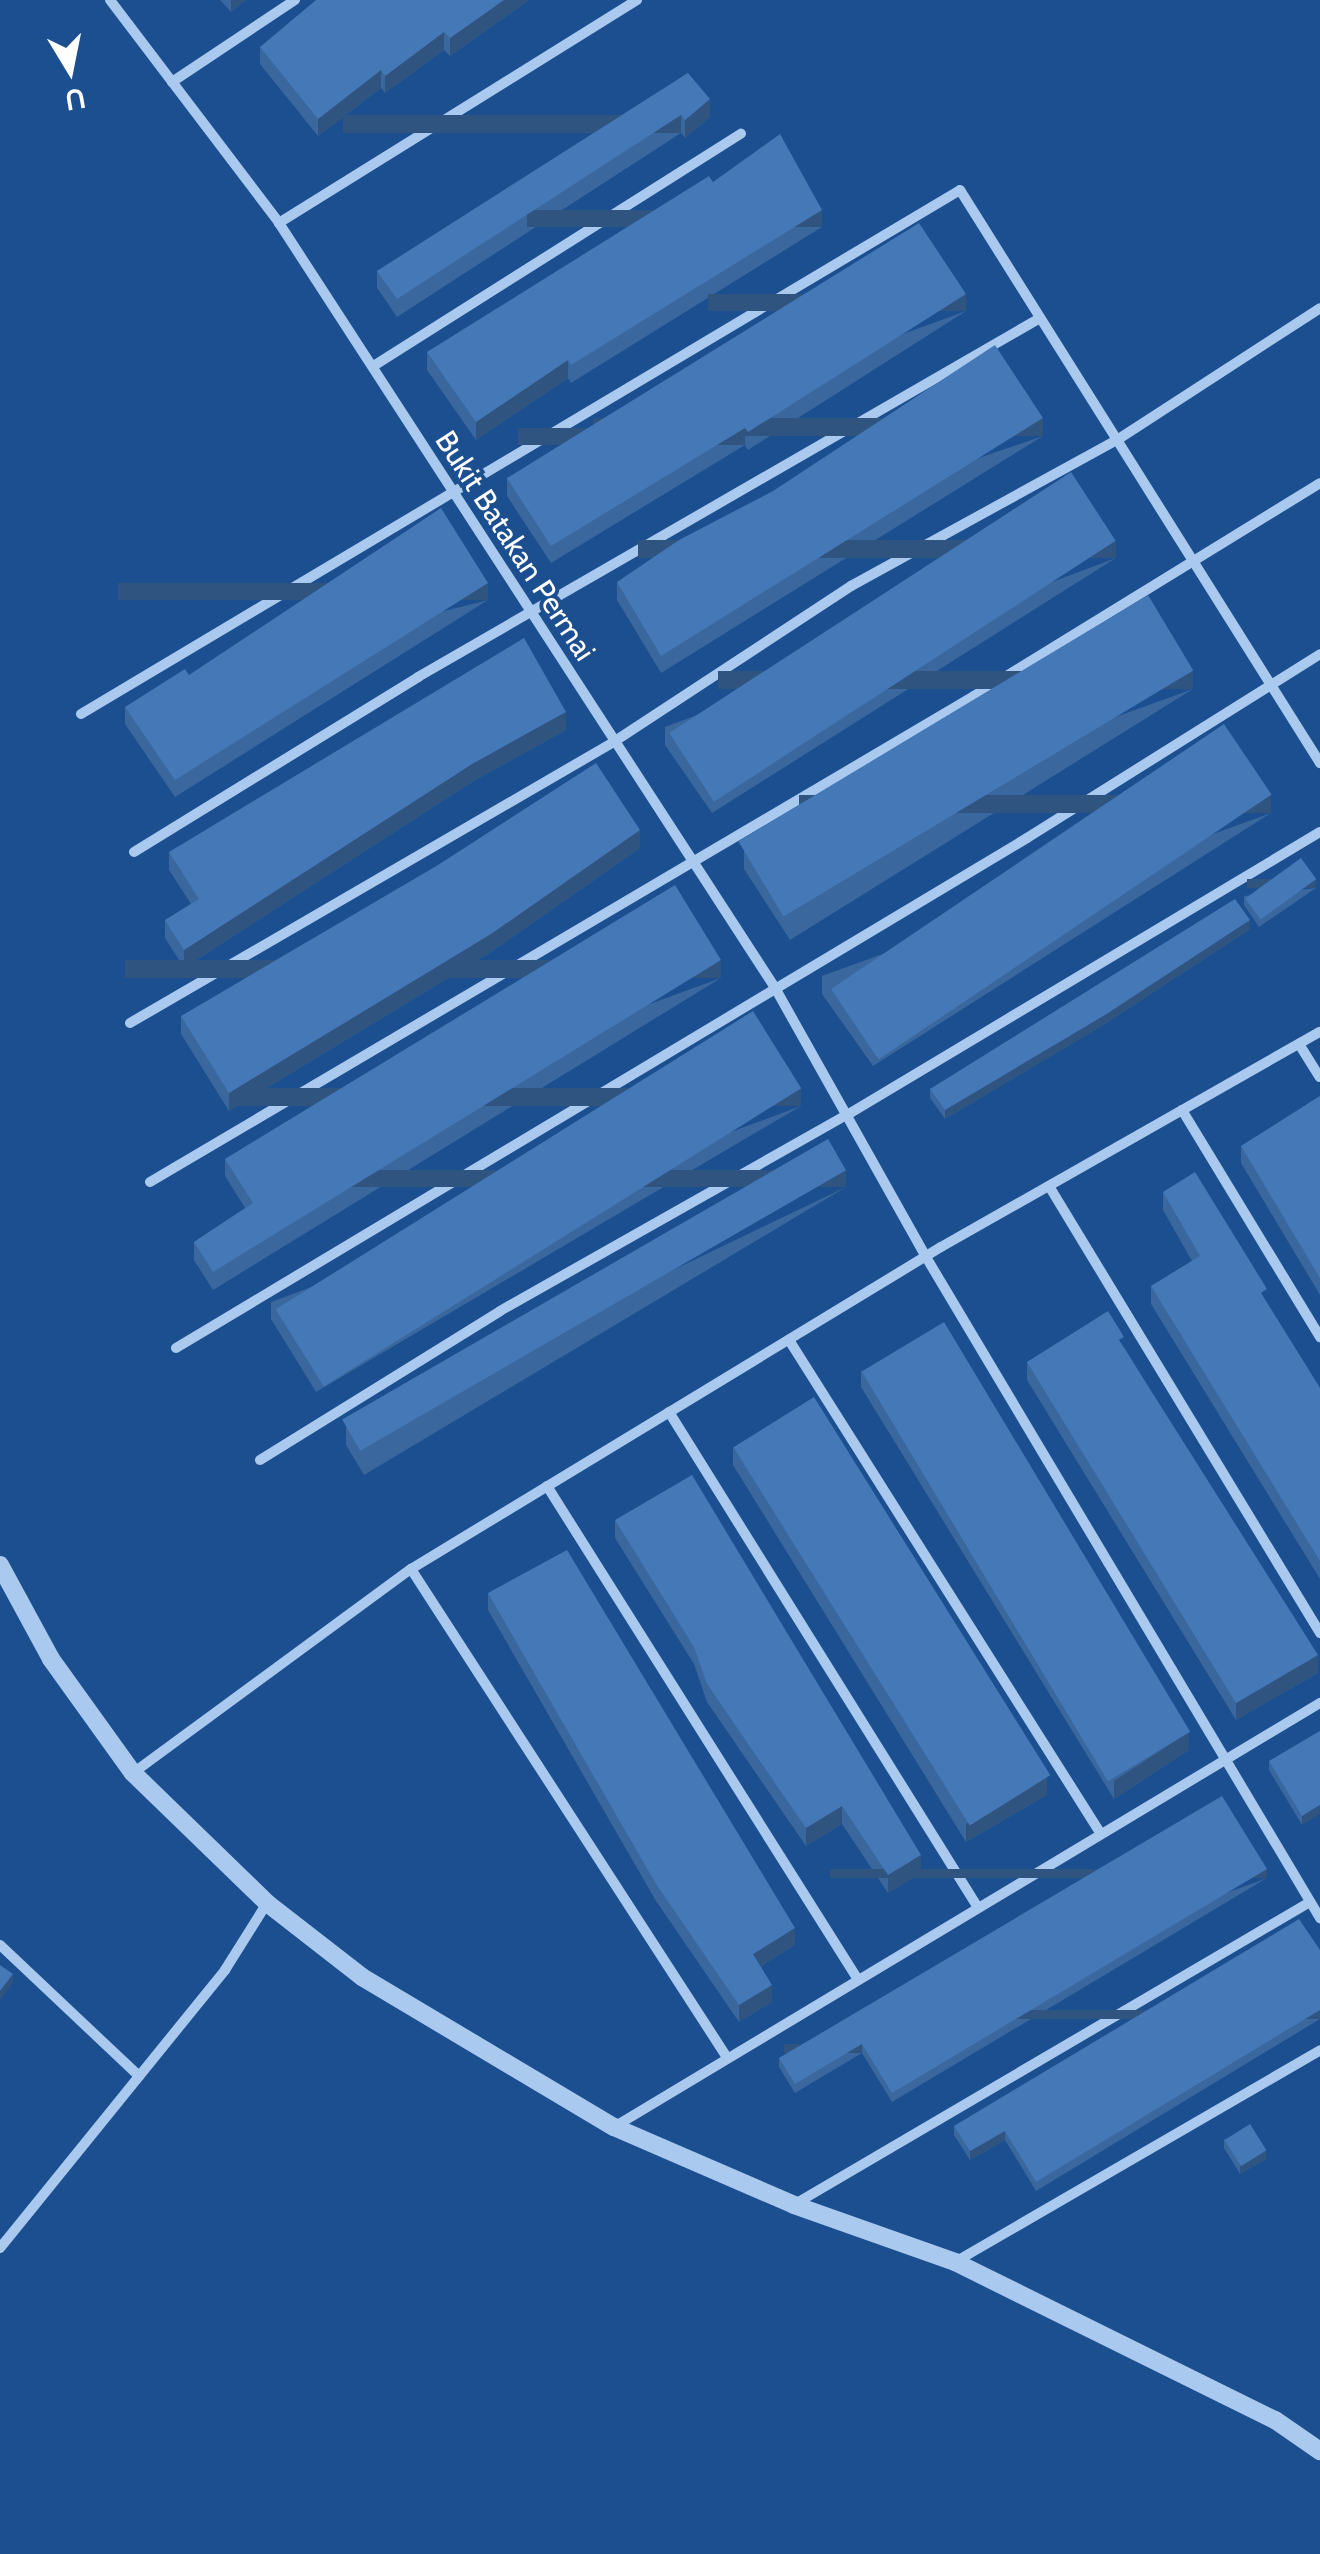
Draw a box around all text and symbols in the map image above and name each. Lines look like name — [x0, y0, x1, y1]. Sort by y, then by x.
north arrow — [20, 20, 120, 120]
text: U — [62, 81, 88, 118]
street label: Bukit Batakan Permai — [427, 424, 603, 668]

